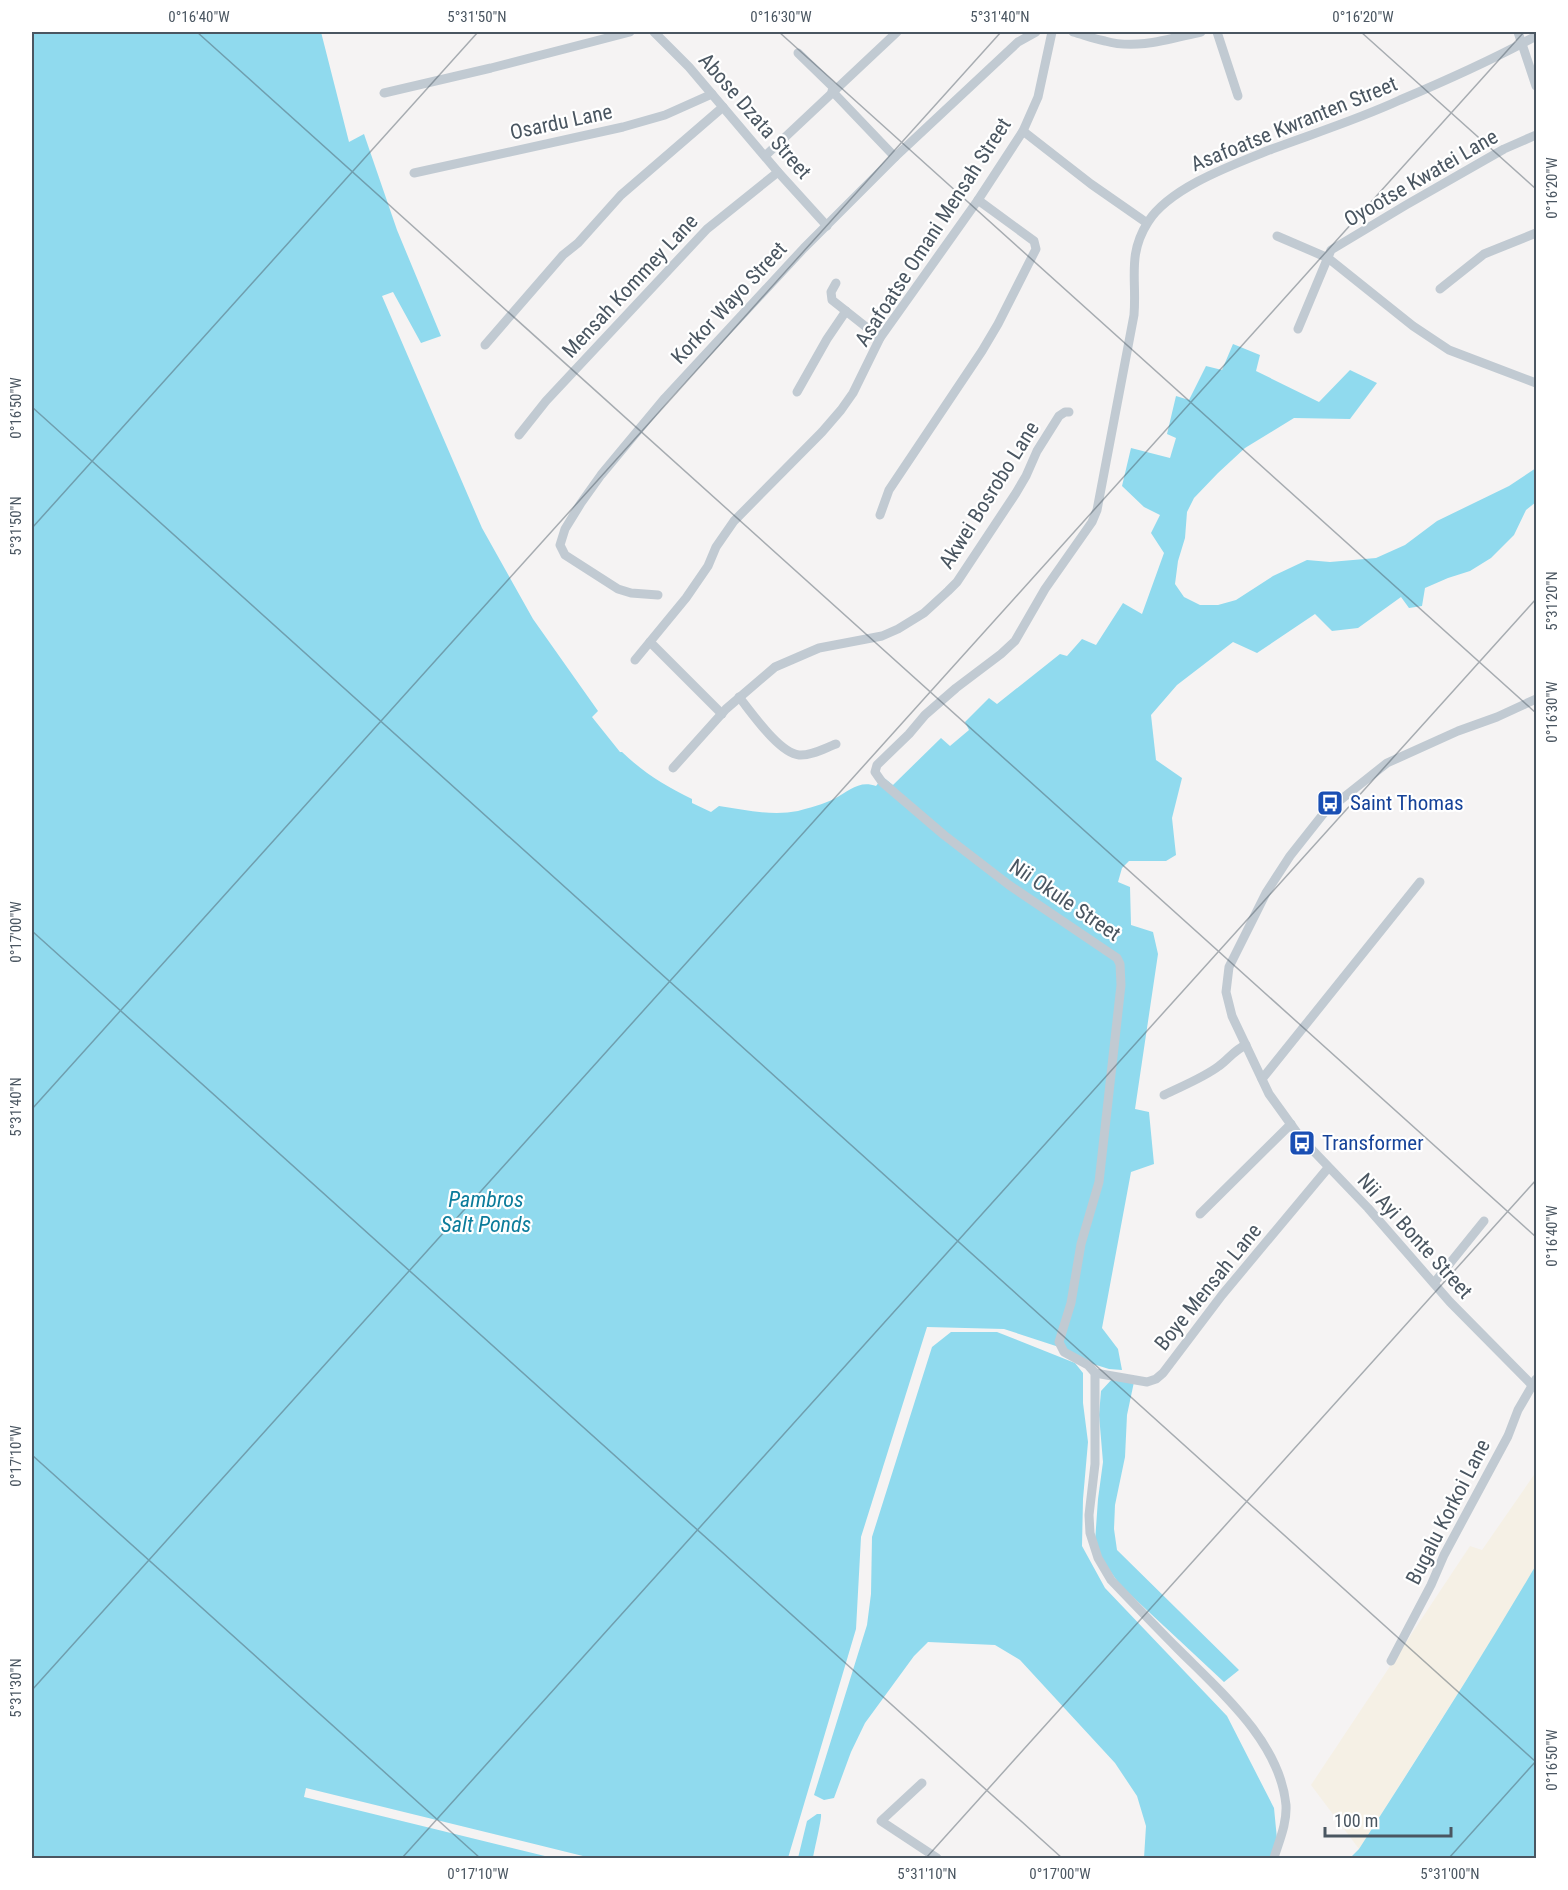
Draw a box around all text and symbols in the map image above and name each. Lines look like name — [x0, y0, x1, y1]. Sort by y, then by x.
text: 0°16'40"W — [168, 8, 230, 26]
text: 5°31'50"N — [447, 8, 507, 26]
text: 0°16'30"W — [750, 8, 812, 26]
text: 5°31'40"N — [970, 8, 1030, 26]
text: 0°16'20"W — [1332, 8, 1394, 26]
street label: Abose Dzata Street — [694, 48, 816, 184]
street label: Asafoatse Kwranten Street — [1187, 72, 1401, 176]
street label: Osardu Lane — [508, 99, 614, 145]
street label: Asafoatse Omani Mensah Street — [850, 113, 1016, 351]
street label: Oyootse Kwatei Lane — [1340, 124, 1502, 232]
text: 0°16'20"W — [1543, 157, 1561, 219]
street label: Mensah Kommey Lane — [557, 209, 703, 363]
street label: Korkor Wayo Street — [666, 237, 792, 369]
text: 0°16'50"W — [7, 377, 25, 439]
street label: Akwei Bosrobo Lane — [934, 417, 1044, 573]
text: 5°31'50"N — [7, 496, 25, 556]
text: 5°31'20"N — [1543, 571, 1561, 631]
text: 0°16'30"W — [1543, 681, 1561, 743]
bus stop icon: Saint Thomas — [1315, 788, 1345, 818]
place label: Saint Thomas — [1350, 791, 1464, 815]
street label: Nii Okule Street — [1005, 854, 1125, 946]
text: 0°17'00"W — [7, 901, 25, 963]
text: 5°31'40"N — [7, 1077, 25, 1137]
bus stop icon: Transformer — [1287, 1128, 1317, 1158]
place label: Transformer — [1322, 1131, 1424, 1155]
street label: Nii Ayi Bonte Street — [1353, 1169, 1477, 1303]
water label: Pambros Salt Ponds — [441, 1187, 531, 1237]
text: 0°16'40"W — [1543, 1205, 1561, 1267]
street label: Boye Mensah Lane — [1150, 1219, 1266, 1355]
text: 0°17'10"W — [7, 1425, 25, 1487]
street label: Bugalu Korkoi Lane — [1401, 1435, 1495, 1589]
text: 5°31'30"N — [7, 1658, 25, 1718]
text: 0°16'50"W — [1543, 1729, 1561, 1791]
scale bar — [1325, 1800, 1451, 1838]
text: 100 m — [1334, 1810, 1378, 1831]
text: 0°17'10"W — [447, 1865, 509, 1883]
text: 5°31'10"N — [897, 1865, 957, 1883]
text: 0°17'00"W — [1029, 1865, 1091, 1883]
text: 5°31'00"N — [1420, 1865, 1480, 1883]

